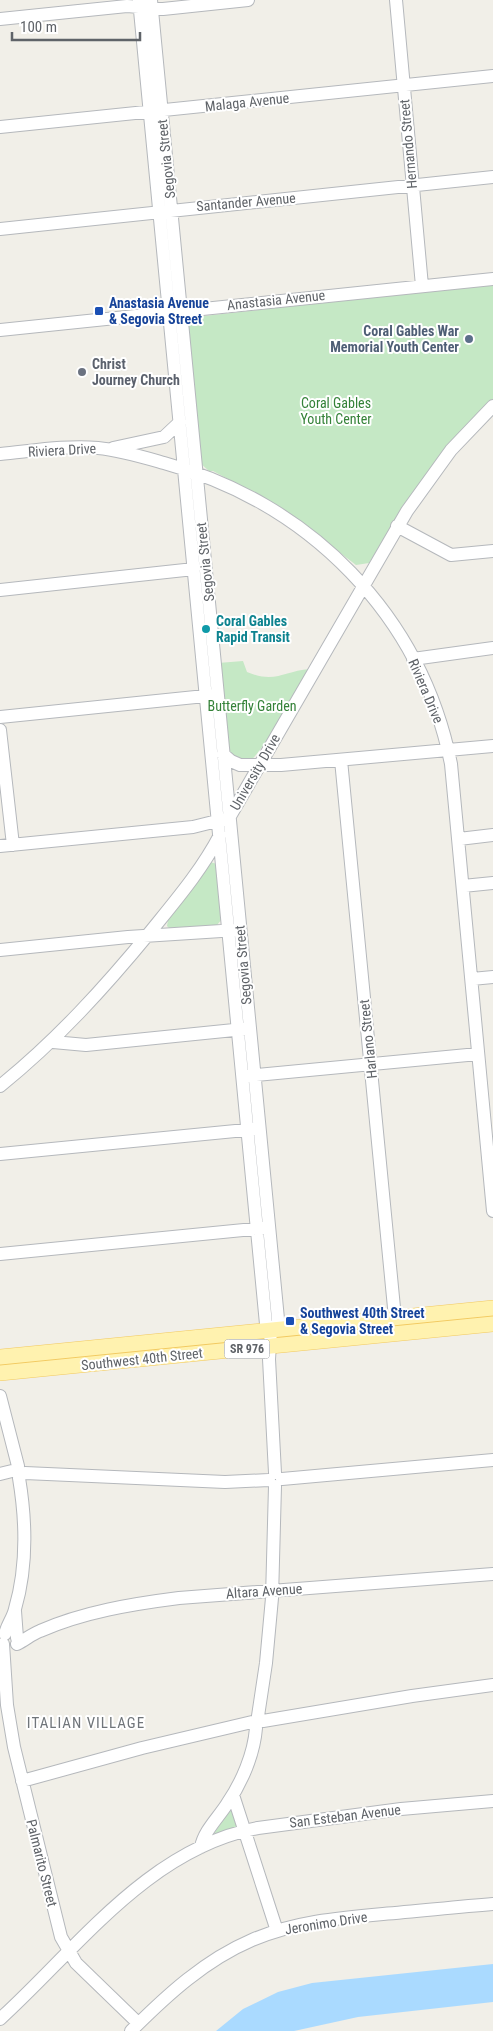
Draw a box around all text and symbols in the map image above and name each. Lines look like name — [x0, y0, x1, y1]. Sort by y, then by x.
scale bar — [12, 10, 140, 42]
text: 100 m — [20, 18, 57, 36]
street label: Malaga Avenue — [204, 90, 290, 114]
street label: Hernando Street — [396, 99, 420, 189]
street label: Segovia Street — [154, 119, 178, 199]
street label: Santander Avenue — [196, 190, 297, 214]
street label: Anastasia Avenue — [226, 287, 326, 313]
place label: Anastasia Avenue & Segovia Street — [109, 295, 209, 327]
marker: Anastasia Avenue & Segovia Street — [93, 305, 105, 317]
place label: Coral Gables War Memorial Youth Center — [330, 323, 459, 355]
marker: Coral Gables War Memorial Youth Center — [463, 333, 475, 345]
place label: Christ Journey Church — [92, 356, 180, 388]
marker: Christ Journey Church — [76, 366, 88, 378]
park label: Coral Gables Youth Center — [300, 395, 372, 427]
street label: Riviera Drive — [28, 440, 97, 460]
street label: Segovia Street — [193, 522, 217, 602]
place label: Coral Gables Rapid Transit — [216, 613, 290, 645]
marker: Coral Gables Rapid Transit — [200, 623, 212, 635]
street label: Riviera Drive — [405, 656, 447, 726]
park label: Butterfly Garden — [207, 698, 297, 714]
street label: University Drive — [227, 731, 283, 813]
street label: Segovia Street — [232, 925, 254, 1005]
street label: Harlano Street — [356, 999, 380, 1079]
place label: Southwest 40th Street & Segovia Street — [300, 1305, 425, 1337]
marker: Southwest 40th Street & Segovia Street — [284, 1315, 296, 1327]
road number: SR 976 — [224, 1340, 270, 1358]
street label: Southwest 40th Street — [80, 1345, 204, 1373]
street label: Altara Avenue — [225, 1580, 303, 1602]
district label: ITALIAN VILLAGE — [27, 1714, 145, 1732]
street label: San Esteban Avenue — [288, 1801, 402, 1831]
street label: Palmarito Street — [23, 1818, 61, 1908]
street label: Jeronimo Drive — [284, 1909, 369, 1937]

